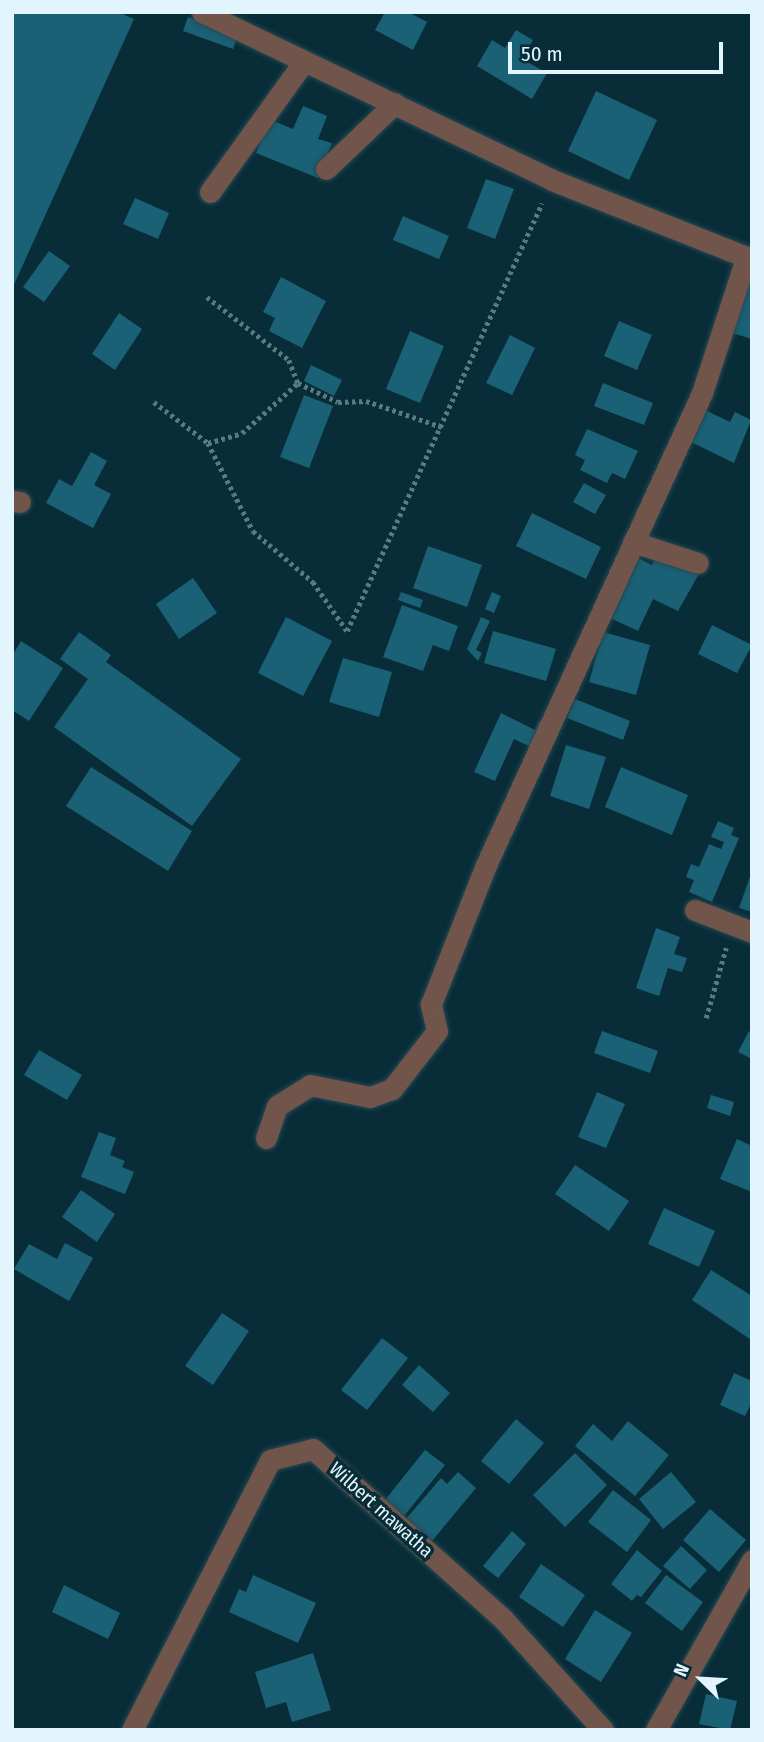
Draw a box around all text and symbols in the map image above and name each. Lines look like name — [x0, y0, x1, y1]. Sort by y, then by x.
scale bar — [512, 28, 727, 72]
text: 50 m — [521, 41, 563, 67]
street label: Wilbert mawatha — [324, 1457, 438, 1563]
north arrow — [666, 1644, 736, 1714]
text: N — [669, 1660, 694, 1680]

